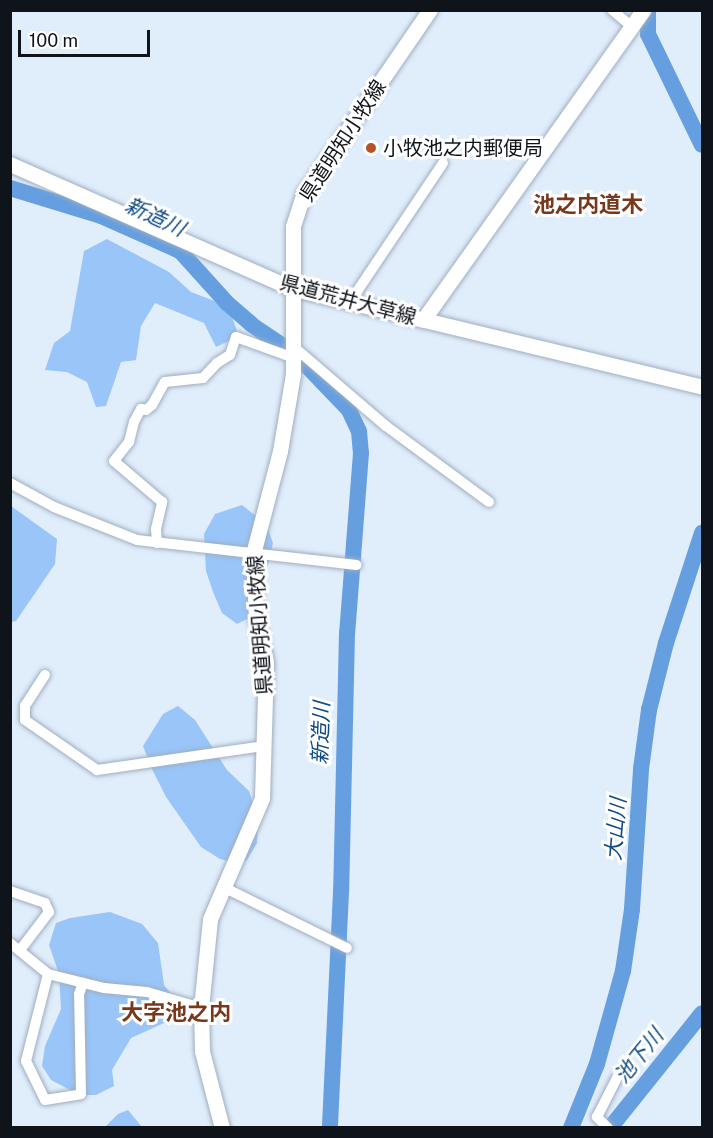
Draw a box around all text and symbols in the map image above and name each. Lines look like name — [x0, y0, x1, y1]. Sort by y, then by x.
scale bar — [21, 18, 153, 56]
text: 100 m — [29, 30, 78, 51]
street label: 県道明知小牧線 — [295, 76, 391, 206]
place label: 小牧池之内郵便局 — [383, 136, 543, 160]
marker: 小牧池之内郵便局 — [364, 141, 378, 155]
water label: 新造川 — [121, 192, 189, 242]
district label: 池之内道木 — [533, 192, 643, 218]
street label: 県道荒井大草線 — [277, 270, 419, 330]
street label: 県道明知小牧線 — [243, 554, 277, 696]
water label: 新造川 — [307, 701, 335, 765]
water label: 大山川 — [601, 797, 631, 861]
district label: 大字池之内 — [121, 1000, 231, 1026]
water label: 池下川 — [609, 1024, 669, 1088]

